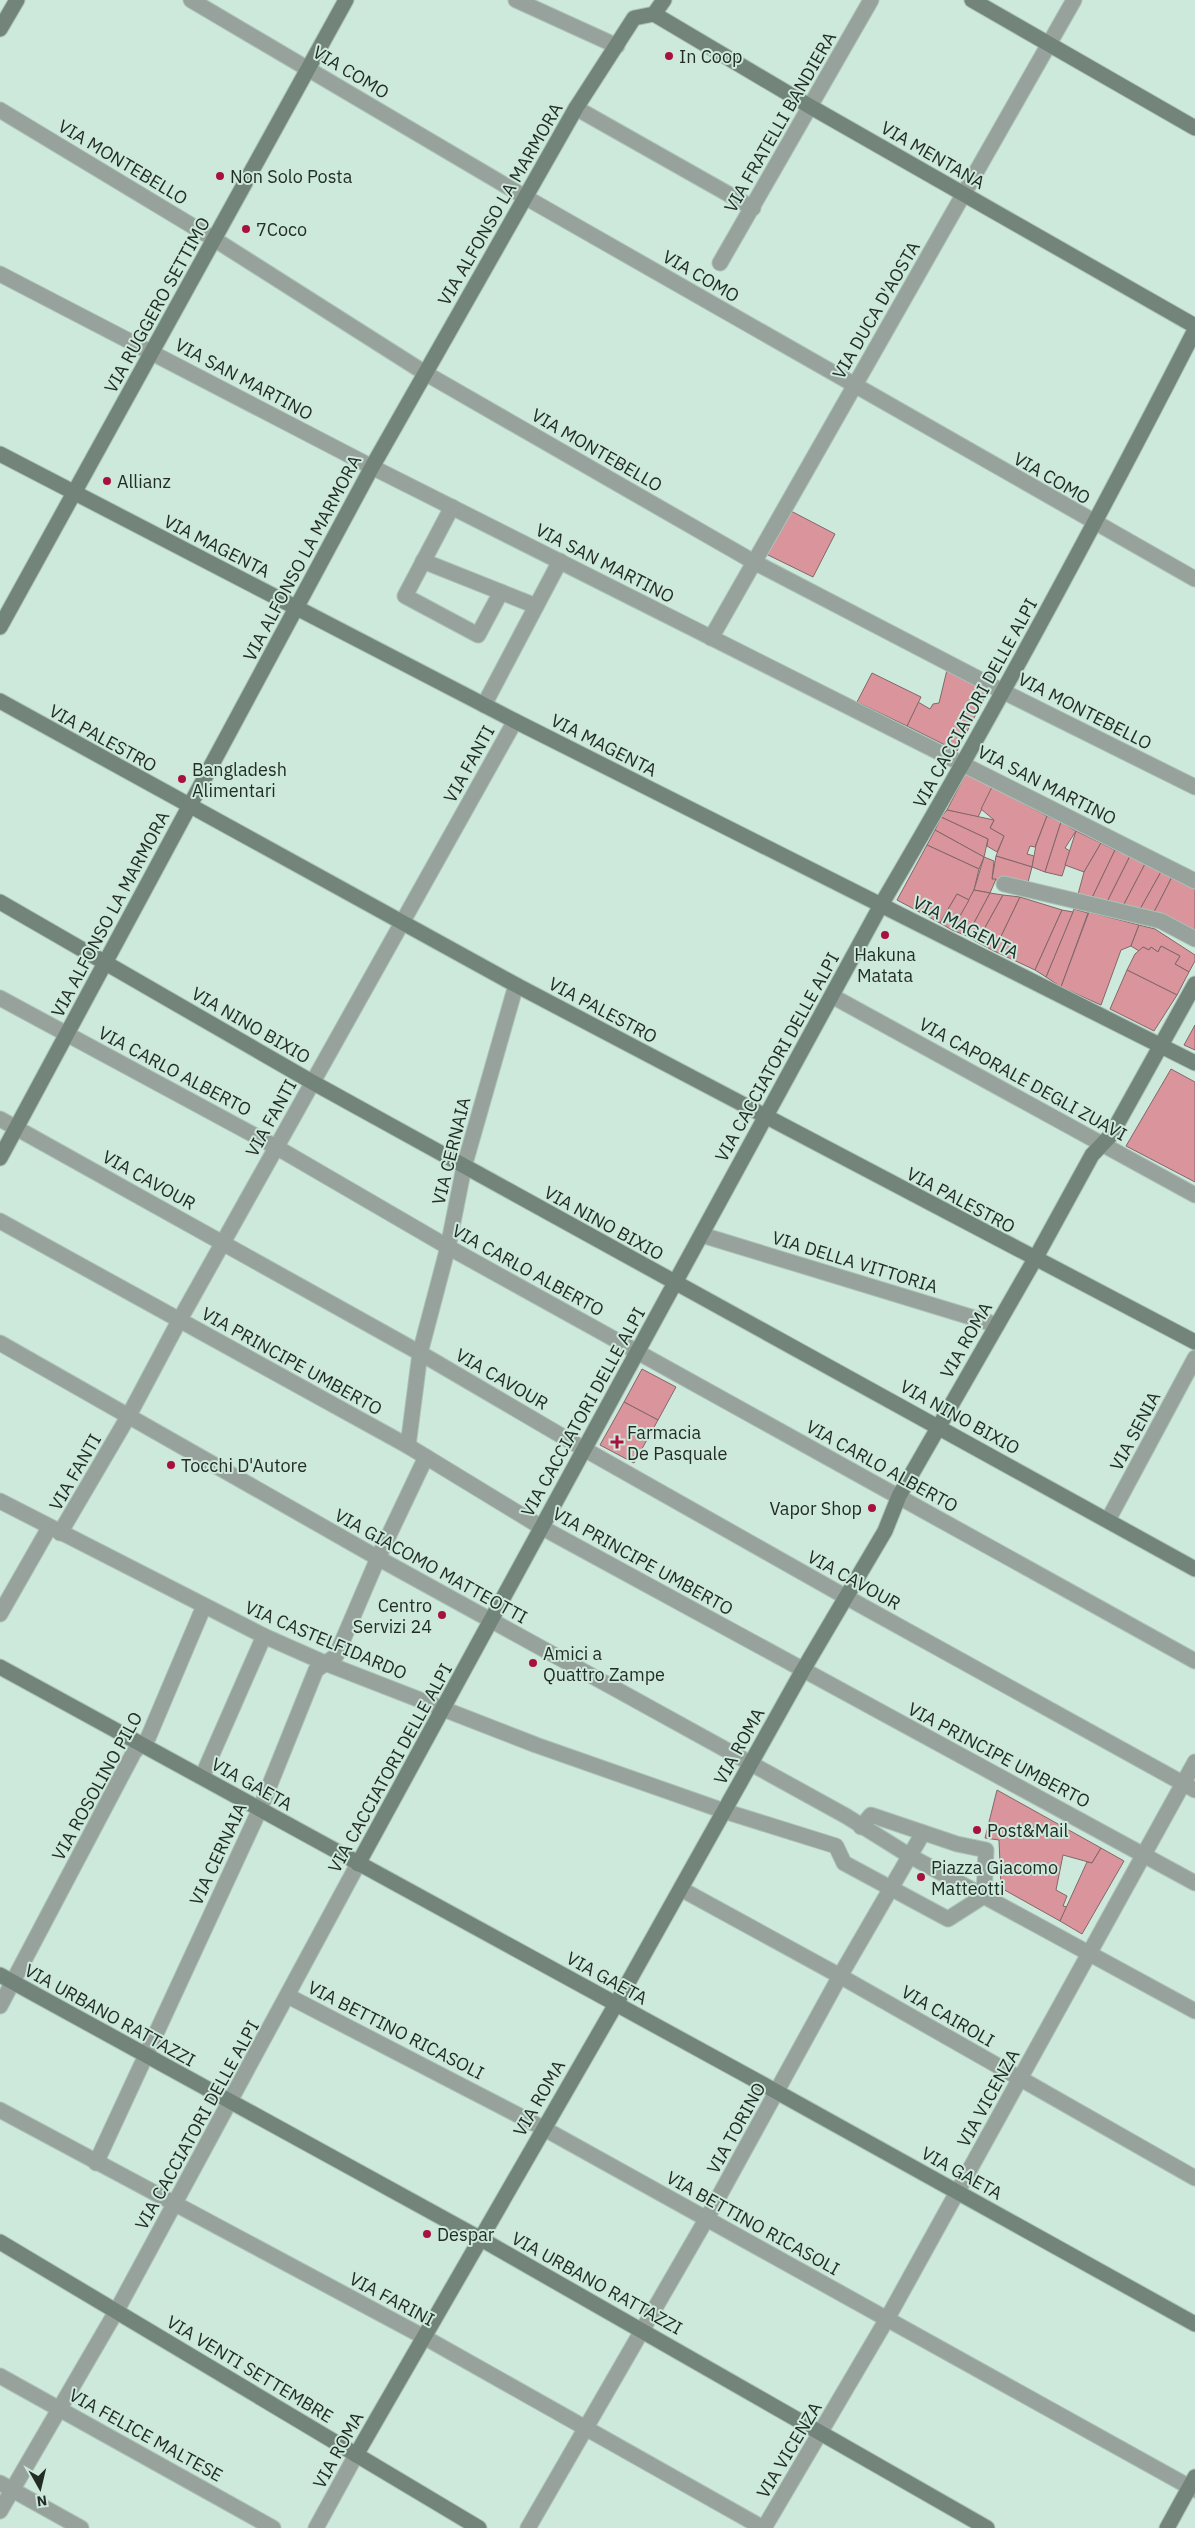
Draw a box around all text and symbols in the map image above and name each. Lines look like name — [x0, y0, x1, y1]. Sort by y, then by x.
street label: VIA FRATELLI BANDIERA — [719, 27, 841, 216]
street label: VIA COMO — [309, 40, 393, 104]
place label: In Coop — [679, 45, 742, 68]
marker: In Coop — [663, 50, 675, 62]
street label: VIA ALFONSO LA MARMORA — [432, 98, 568, 310]
street label: VIA MONTEBELLO — [54, 114, 192, 210]
street label: VIA MENTANA — [877, 116, 990, 194]
place label: Non Solo Posta — [230, 165, 353, 188]
marker: Non Solo Posta — [214, 170, 226, 182]
street label: VIA RUGGERO SETTIMO — [99, 213, 215, 397]
place label: 7Coco — [256, 218, 307, 241]
marker: 7Coco — [240, 223, 252, 235]
street label: VIA DUCA D'AOSTA — [827, 237, 925, 383]
street label: VIA COMO — [658, 245, 744, 307]
street label: VIA SAN MARTINO — [171, 333, 317, 425]
street label: VIA MONTEBELLO — [527, 403, 667, 497]
street label: VIA COMO — [1009, 447, 1095, 509]
street label: VIA ALFONSO LA MARMORA — [238, 450, 366, 665]
place label: Allianz — [117, 470, 171, 493]
marker: Allianz — [101, 475, 113, 487]
street label: VIA MAGENTA — [160, 509, 274, 583]
street label: VIA SAN MARTINO — [532, 518, 678, 608]
street label: VIA CACCIATORI DELLE ALPI — [908, 594, 1042, 812]
street label: VIA MONTEBELLO — [1014, 667, 1156, 755]
street label: VIA PALESTRO — [45, 699, 161, 777]
street label: VIA MAGENTA — [547, 708, 661, 782]
street label: VIA FANTI — [438, 721, 500, 807]
street label: VIA SAN MARTINO — [974, 740, 1120, 830]
place label: Bangladesh Alimentari — [192, 758, 287, 802]
marker: Bangladesh Alimentari — [176, 773, 188, 785]
street label: VIA ALFONSO LA MARMORA — [46, 806, 174, 1021]
street label: VIA MAGENTA — [909, 890, 1023, 964]
marker: Hakuna Matata — [879, 929, 891, 941]
place label: Hakuna Matata — [854, 943, 916, 987]
street label: VIA CACCIATORI DELLE ALPI — [710, 948, 844, 1166]
street label: VIA PALESTRO — [545, 972, 661, 1048]
street label: VIA NINO BIXIO — [187, 982, 315, 1068]
street label: VIA CAPORALE DEGLI ZUAVI — [915, 1012, 1131, 1146]
street label: VIA CARLO ALBERTO — [94, 1021, 256, 1121]
street label: VIA FANTI — [240, 1075, 302, 1161]
street label: VIA CERNAIA — [427, 1094, 476, 1207]
street label: VIA CAVOUR — [98, 1145, 200, 1215]
street label: VIA PALESTRO — [903, 1162, 1019, 1238]
street label: VIA NINO BIXIO — [540, 1181, 668, 1265]
street label: VIA CARLO ALBERTO — [448, 1219, 608, 1321]
street label: VIA DELLA VITTORIA — [769, 1226, 941, 1298]
street label: VIA ROMA — [935, 1297, 997, 1382]
street label: VIA PRINCIPE UMBERTO — [198, 1302, 386, 1420]
street label: VIA CACCIATORI DELLE ALPI — [516, 1303, 650, 1521]
street label: VIA CAVOUR — [452, 1343, 552, 1415]
street label: VIA NINO BIXIO — [896, 1375, 1024, 1459]
street label: VIA SENIA — [1105, 1387, 1166, 1475]
street label: VIA CARLO ALBERTO — [802, 1415, 962, 1517]
place label: Farmacia De Pasquale — [627, 1421, 727, 1465]
street label: VIA FANTI — [44, 1430, 106, 1514]
marker: Farmacia De Pasquale — [611, 1436, 623, 1448]
place label: Tocchi D'Autore — [181, 1454, 307, 1477]
marker: Tocchi D'Autore — [165, 1459, 177, 1471]
place label: Vapor Shop — [769, 1497, 862, 1520]
street label: VIA PRINCIPE UMBERTO — [549, 1502, 737, 1620]
marker: Vapor Shop — [866, 1502, 878, 1514]
street label: VIA GIACOMO MATTEOTTI — [330, 1503, 532, 1629]
street label: VIA CAVOUR — [803, 1545, 905, 1615]
place label: Centro Servizi 24 — [353, 1594, 432, 1638]
street label: VIA CASTELFIDARDO — [242, 1595, 410, 1685]
marker: Centro Servizi 24 — [436, 1609, 448, 1621]
place label: Amici a Quattro Zampe — [543, 1642, 665, 1686]
marker: Amici a Quattro Zampe — [527, 1657, 539, 1669]
street label: VIA CACCIATORI DELLE ALPI — [323, 1659, 457, 1877]
street label: VIA PRINCIPE UMBERTO — [904, 1697, 1094, 1813]
street label: VIA ROMA — [709, 1703, 770, 1788]
street label: VIA ROSOLINO PILO — [47, 1708, 147, 1864]
street label: VIA GAETA — [207, 1752, 297, 1816]
street label: VIA CERNAIA — [184, 1799, 252, 1909]
place label: Post&Mail — [987, 1819, 1069, 1842]
marker: Post&Mail — [971, 1824, 983, 1836]
place label: Piazza Giacomo Matteotti — [931, 1856, 1058, 1900]
marker: Piazza Giacomo Matteotti — [915, 1871, 927, 1883]
street label: VIA GAETA — [562, 1946, 652, 2010]
street label: VIA URBANO RATTAZZI — [21, 1958, 199, 2072]
street label: VIA BETTINO RICASOLI — [304, 1976, 488, 2084]
street label: VIA CAIROLI — [897, 1980, 999, 2052]
street label: VIA CACCIATORI DELLE ALPI — [130, 2016, 264, 2234]
street label: VIA VICENZA — [952, 2045, 1025, 2151]
street label: VIA ROMA — [508, 2055, 570, 2140]
street label: VIA TORINO — [702, 2078, 770, 2178]
street label: VIA GAETA — [917, 2141, 1007, 2205]
street label: VIA BETTINO RICASOLI — [662, 2166, 844, 2280]
place label: Despar — [437, 2223, 495, 2246]
street label: VIA URBANO RATTAZZI — [508, 2226, 686, 2340]
marker: Despar — [421, 2228, 433, 2240]
street label: VIA FARINI — [345, 2267, 439, 2331]
street label: VIA VENTI SETTEMBRE — [162, 2310, 338, 2428]
street label: VIA FELICE MALTESE — [65, 2383, 227, 2487]
street label: VIA VICENZA — [751, 2397, 827, 2502]
street label: VIA ROMA — [308, 2407, 369, 2492]
north arrow — [15, 2463, 65, 2513]
text: N — [36, 2491, 48, 2510]

